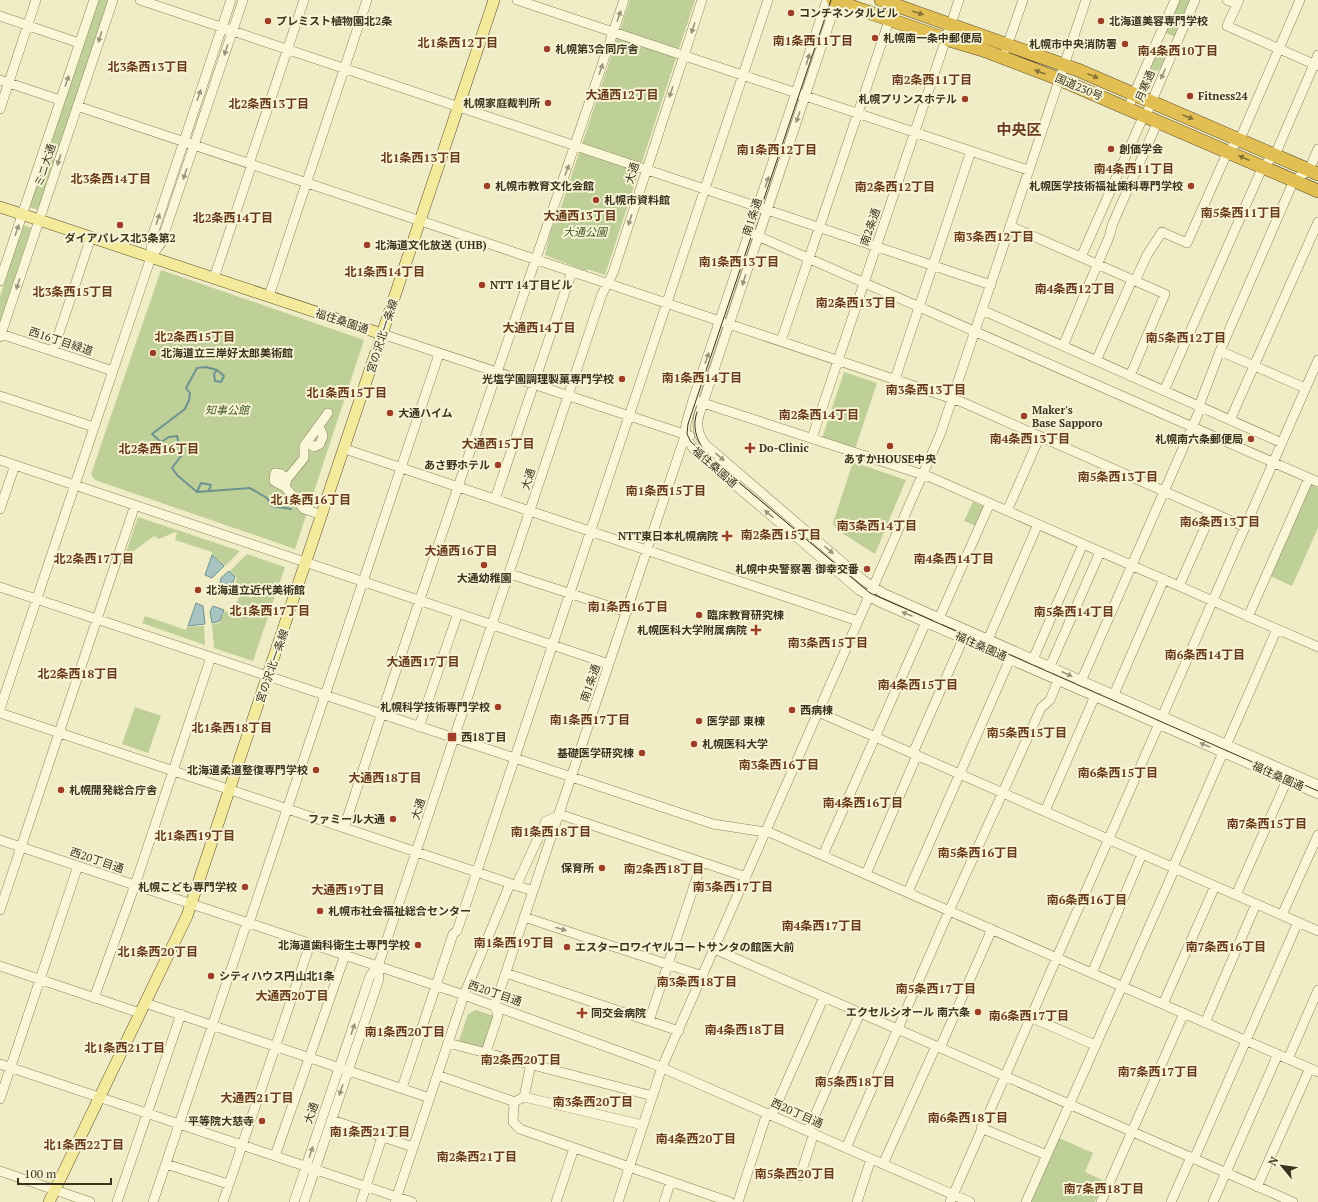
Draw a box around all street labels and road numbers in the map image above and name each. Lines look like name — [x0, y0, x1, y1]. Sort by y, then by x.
street label: 月寒通 — [1132, 68, 1158, 104]
street label: 国道230号 — [1053, 71, 1105, 103]
street label: ミニ大通 — [32, 142, 58, 188]
street label: 大通 — [622, 160, 642, 186]
street label: 南1条通 — [739, 196, 765, 238]
street label: 南2条通 — [857, 206, 883, 248]
street label: 宮の沢北一条線 — [363, 297, 401, 375]
street label: 福住桑園通 — [314, 306, 370, 336]
street label: 西16丁目緑道 — [27, 324, 95, 358]
street label: 福住桑園通 — [690, 444, 740, 490]
street label: 大通 — [518, 466, 538, 492]
street label: 宮の沢北一条線 — [253, 627, 291, 705]
street label: 福住桑園通 — [953, 628, 1009, 664]
street label: 南1条通 — [577, 662, 603, 704]
street label: 福住桑園通 — [1250, 758, 1306, 794]
street label: 大通 — [408, 796, 428, 822]
street label: 西20丁目通 — [68, 844, 126, 876]
street label: 西20丁目通 — [466, 977, 524, 1009]
street label: 西20丁目通 — [769, 1095, 825, 1131]
street label: 大通 — [301, 1100, 321, 1126]

